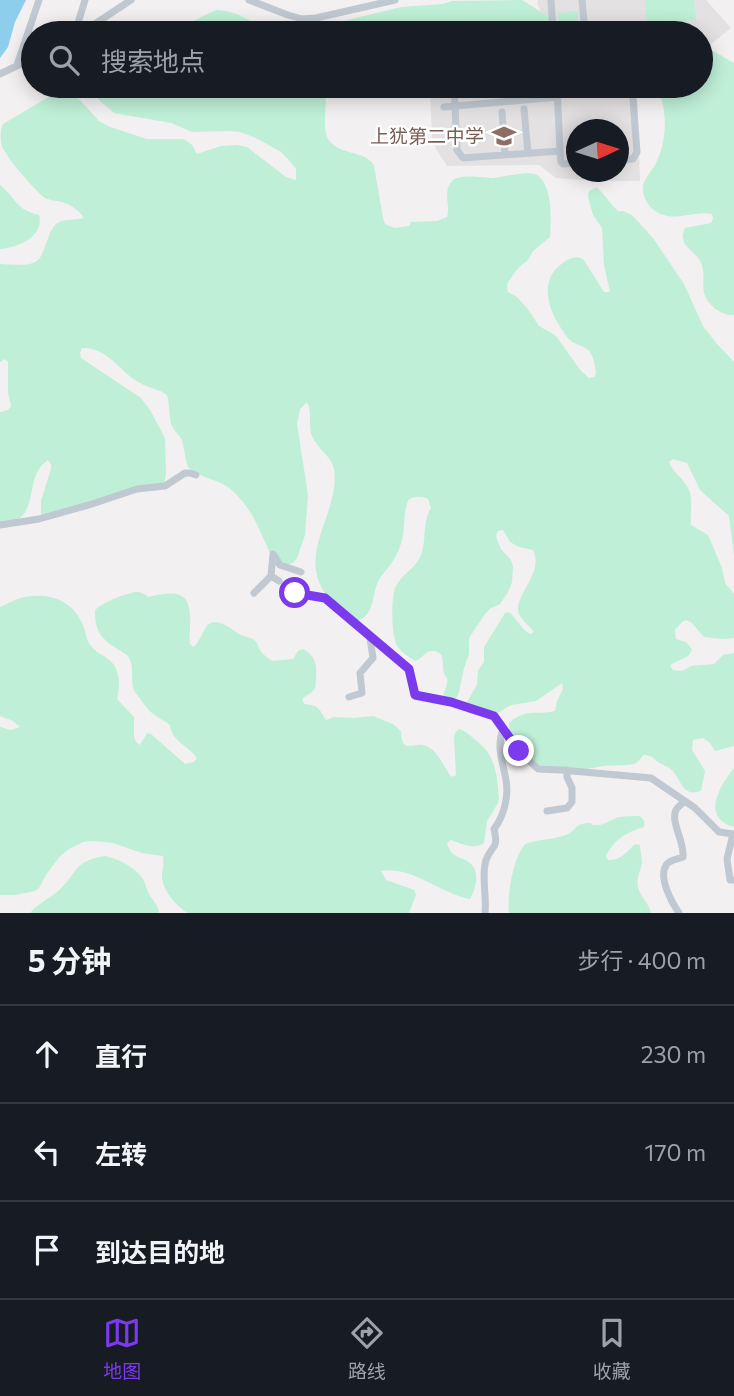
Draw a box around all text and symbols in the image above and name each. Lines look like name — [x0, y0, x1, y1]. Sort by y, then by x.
search box — [21, 21, 713, 98]
icon: search — [45, 41, 83, 79]
text: 搜索地点 — [101, 45, 205, 76]
north arrow — [566, 119, 629, 182]
school or university icon: 上犹第二中学 — [490, 122, 518, 150]
place label: 上犹第二中学 — [370, 124, 484, 147]
route start — [279, 577, 310, 608]
route end — [503, 735, 534, 766]
text: 5 分钟 — [28, 941, 111, 978]
text: 步行 · 400 m — [577, 946, 706, 974]
icon: ahead — [28, 1035, 66, 1073]
text: 直行 — [95, 1040, 147, 1071]
text: 230 m — [641, 1040, 706, 1068]
icon: left — [28, 1133, 66, 1171]
text: 左转 — [95, 1138, 147, 1169]
text: 170 m — [645, 1138, 706, 1166]
icon: arrive — [28, 1231, 66, 1269]
text: 到达目的地 — [95, 1236, 225, 1267]
tab: 地图 — [103, 1314, 141, 1383]
tab: 路线 — [348, 1314, 386, 1383]
tab: 收藏 — [593, 1314, 631, 1383]

